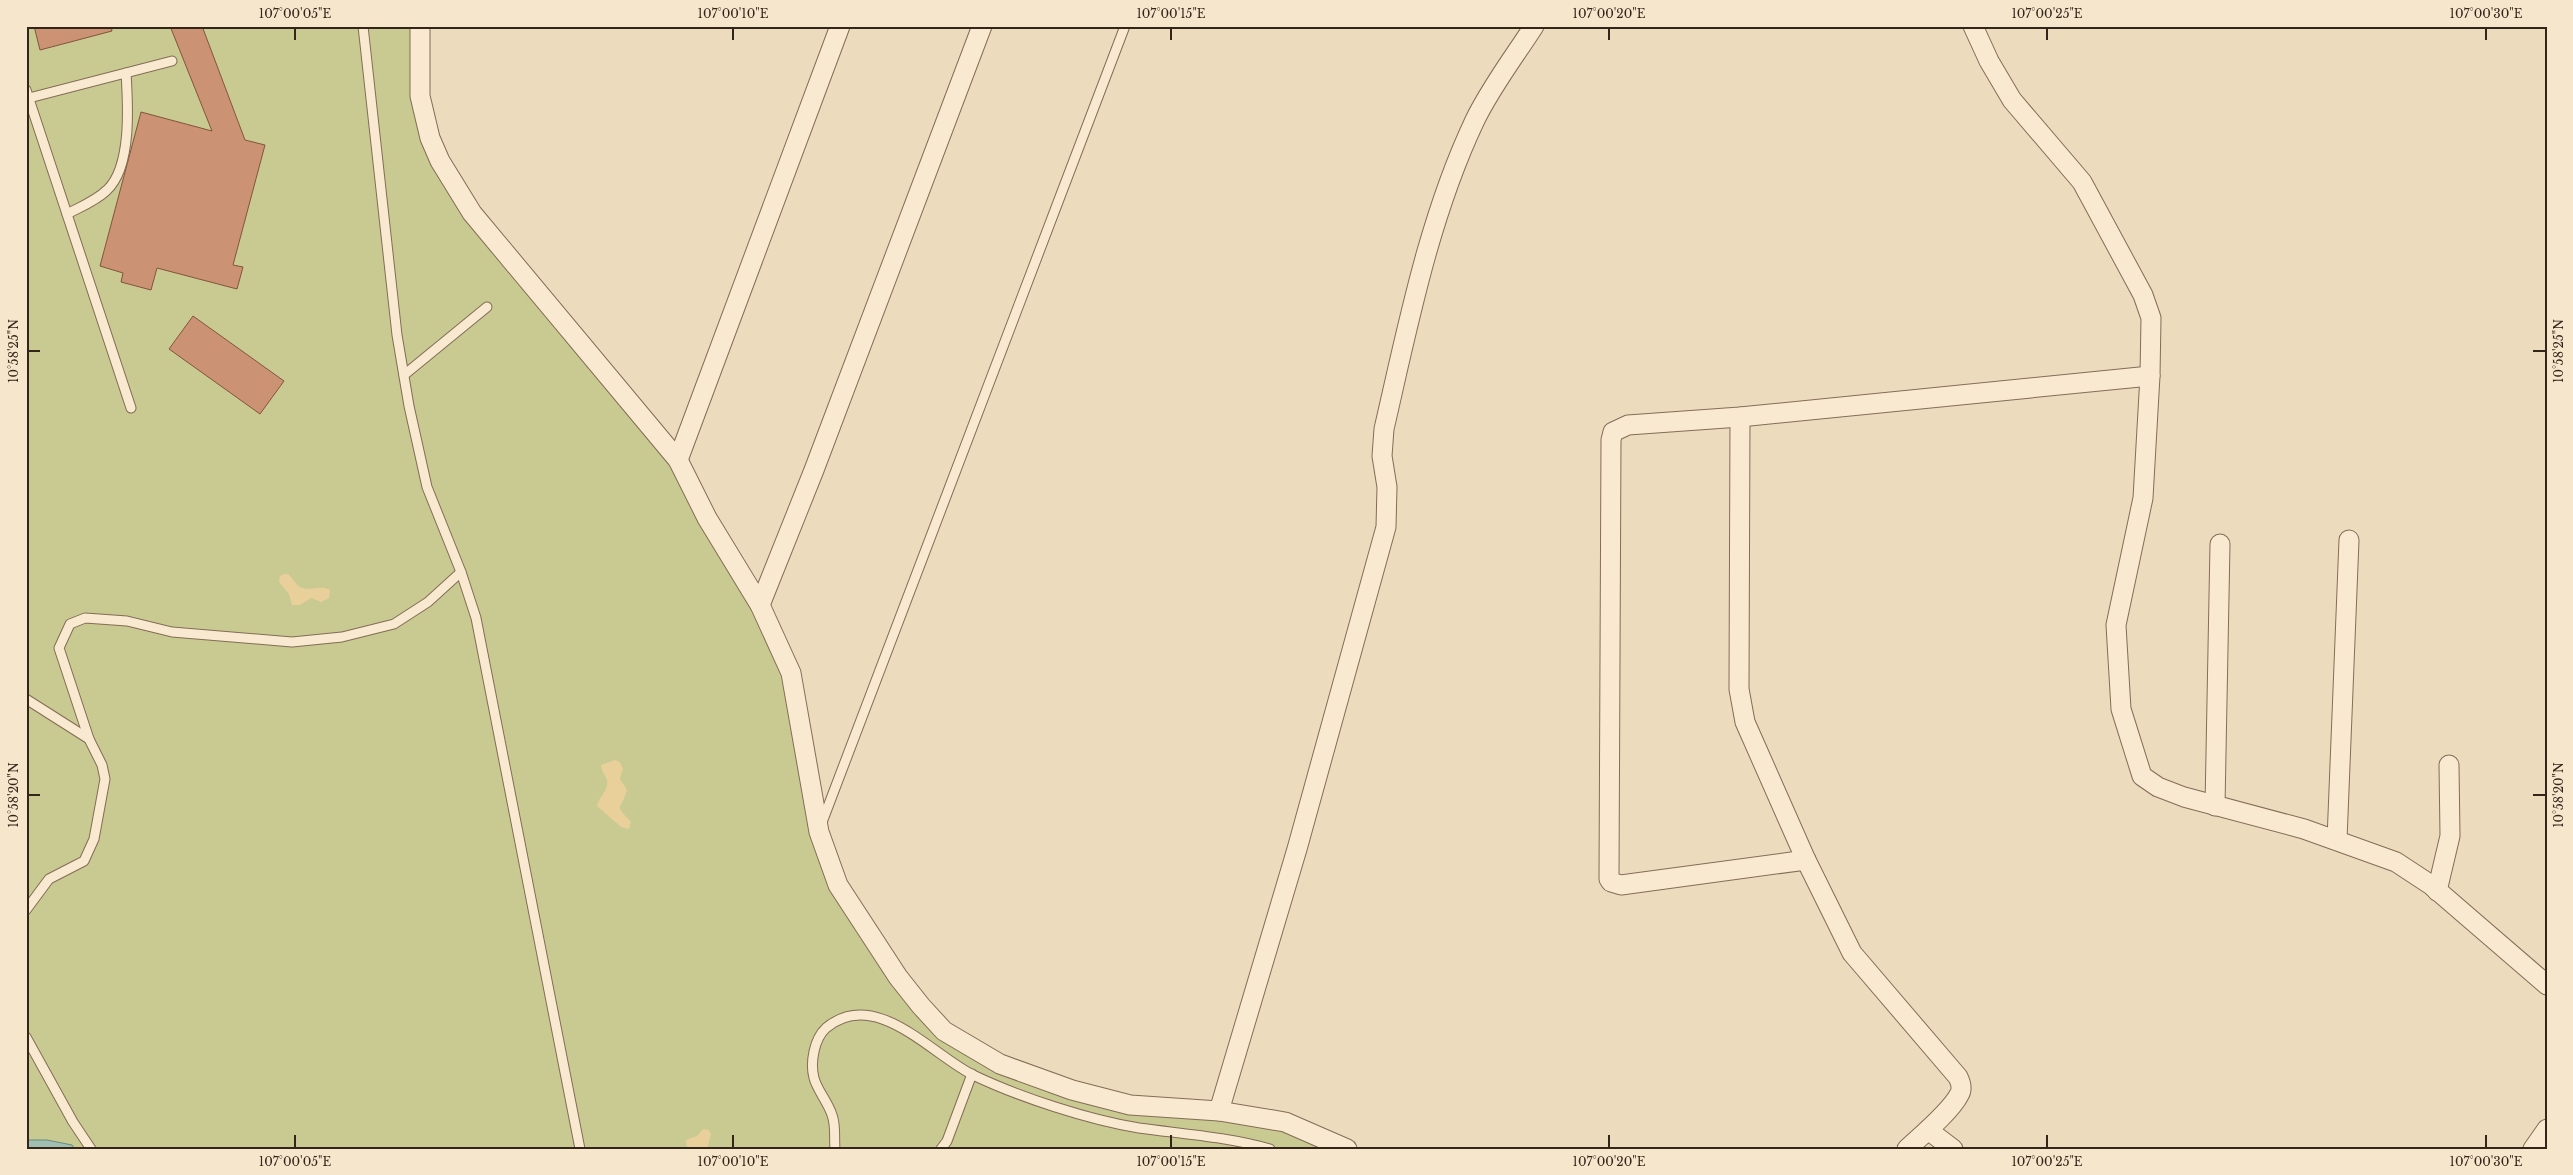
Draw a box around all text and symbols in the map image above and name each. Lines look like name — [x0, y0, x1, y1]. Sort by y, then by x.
text: 107°00'05"E — [259, 6, 331, 21]
text: 107°00'10"E — [698, 6, 769, 21]
text: 107°00'15"E — [1136, 6, 1206, 21]
text: 107°00'20"E — [1573, 6, 1646, 21]
text: 107°00'25"E — [2011, 6, 2083, 21]
text: 107°00'30"E — [2450, 6, 2523, 21]
text: 10°58'25"N — [6, 319, 21, 383]
text: 10°58'25"N — [2551, 319, 2566, 383]
text: 10°58'20"N — [6, 762, 21, 828]
text: 10°58'20"N — [2551, 762, 2566, 828]
text: 107°00'05"E — [259, 1154, 331, 1169]
text: 107°00'10"E — [698, 1154, 769, 1169]
text: 107°00'15"E — [1136, 1154, 1206, 1169]
text: 107°00'20"E — [1573, 1154, 1646, 1169]
text: 107°00'25"E — [2011, 1154, 2083, 1169]
text: 107°00'30"E — [2450, 1154, 2523, 1169]

